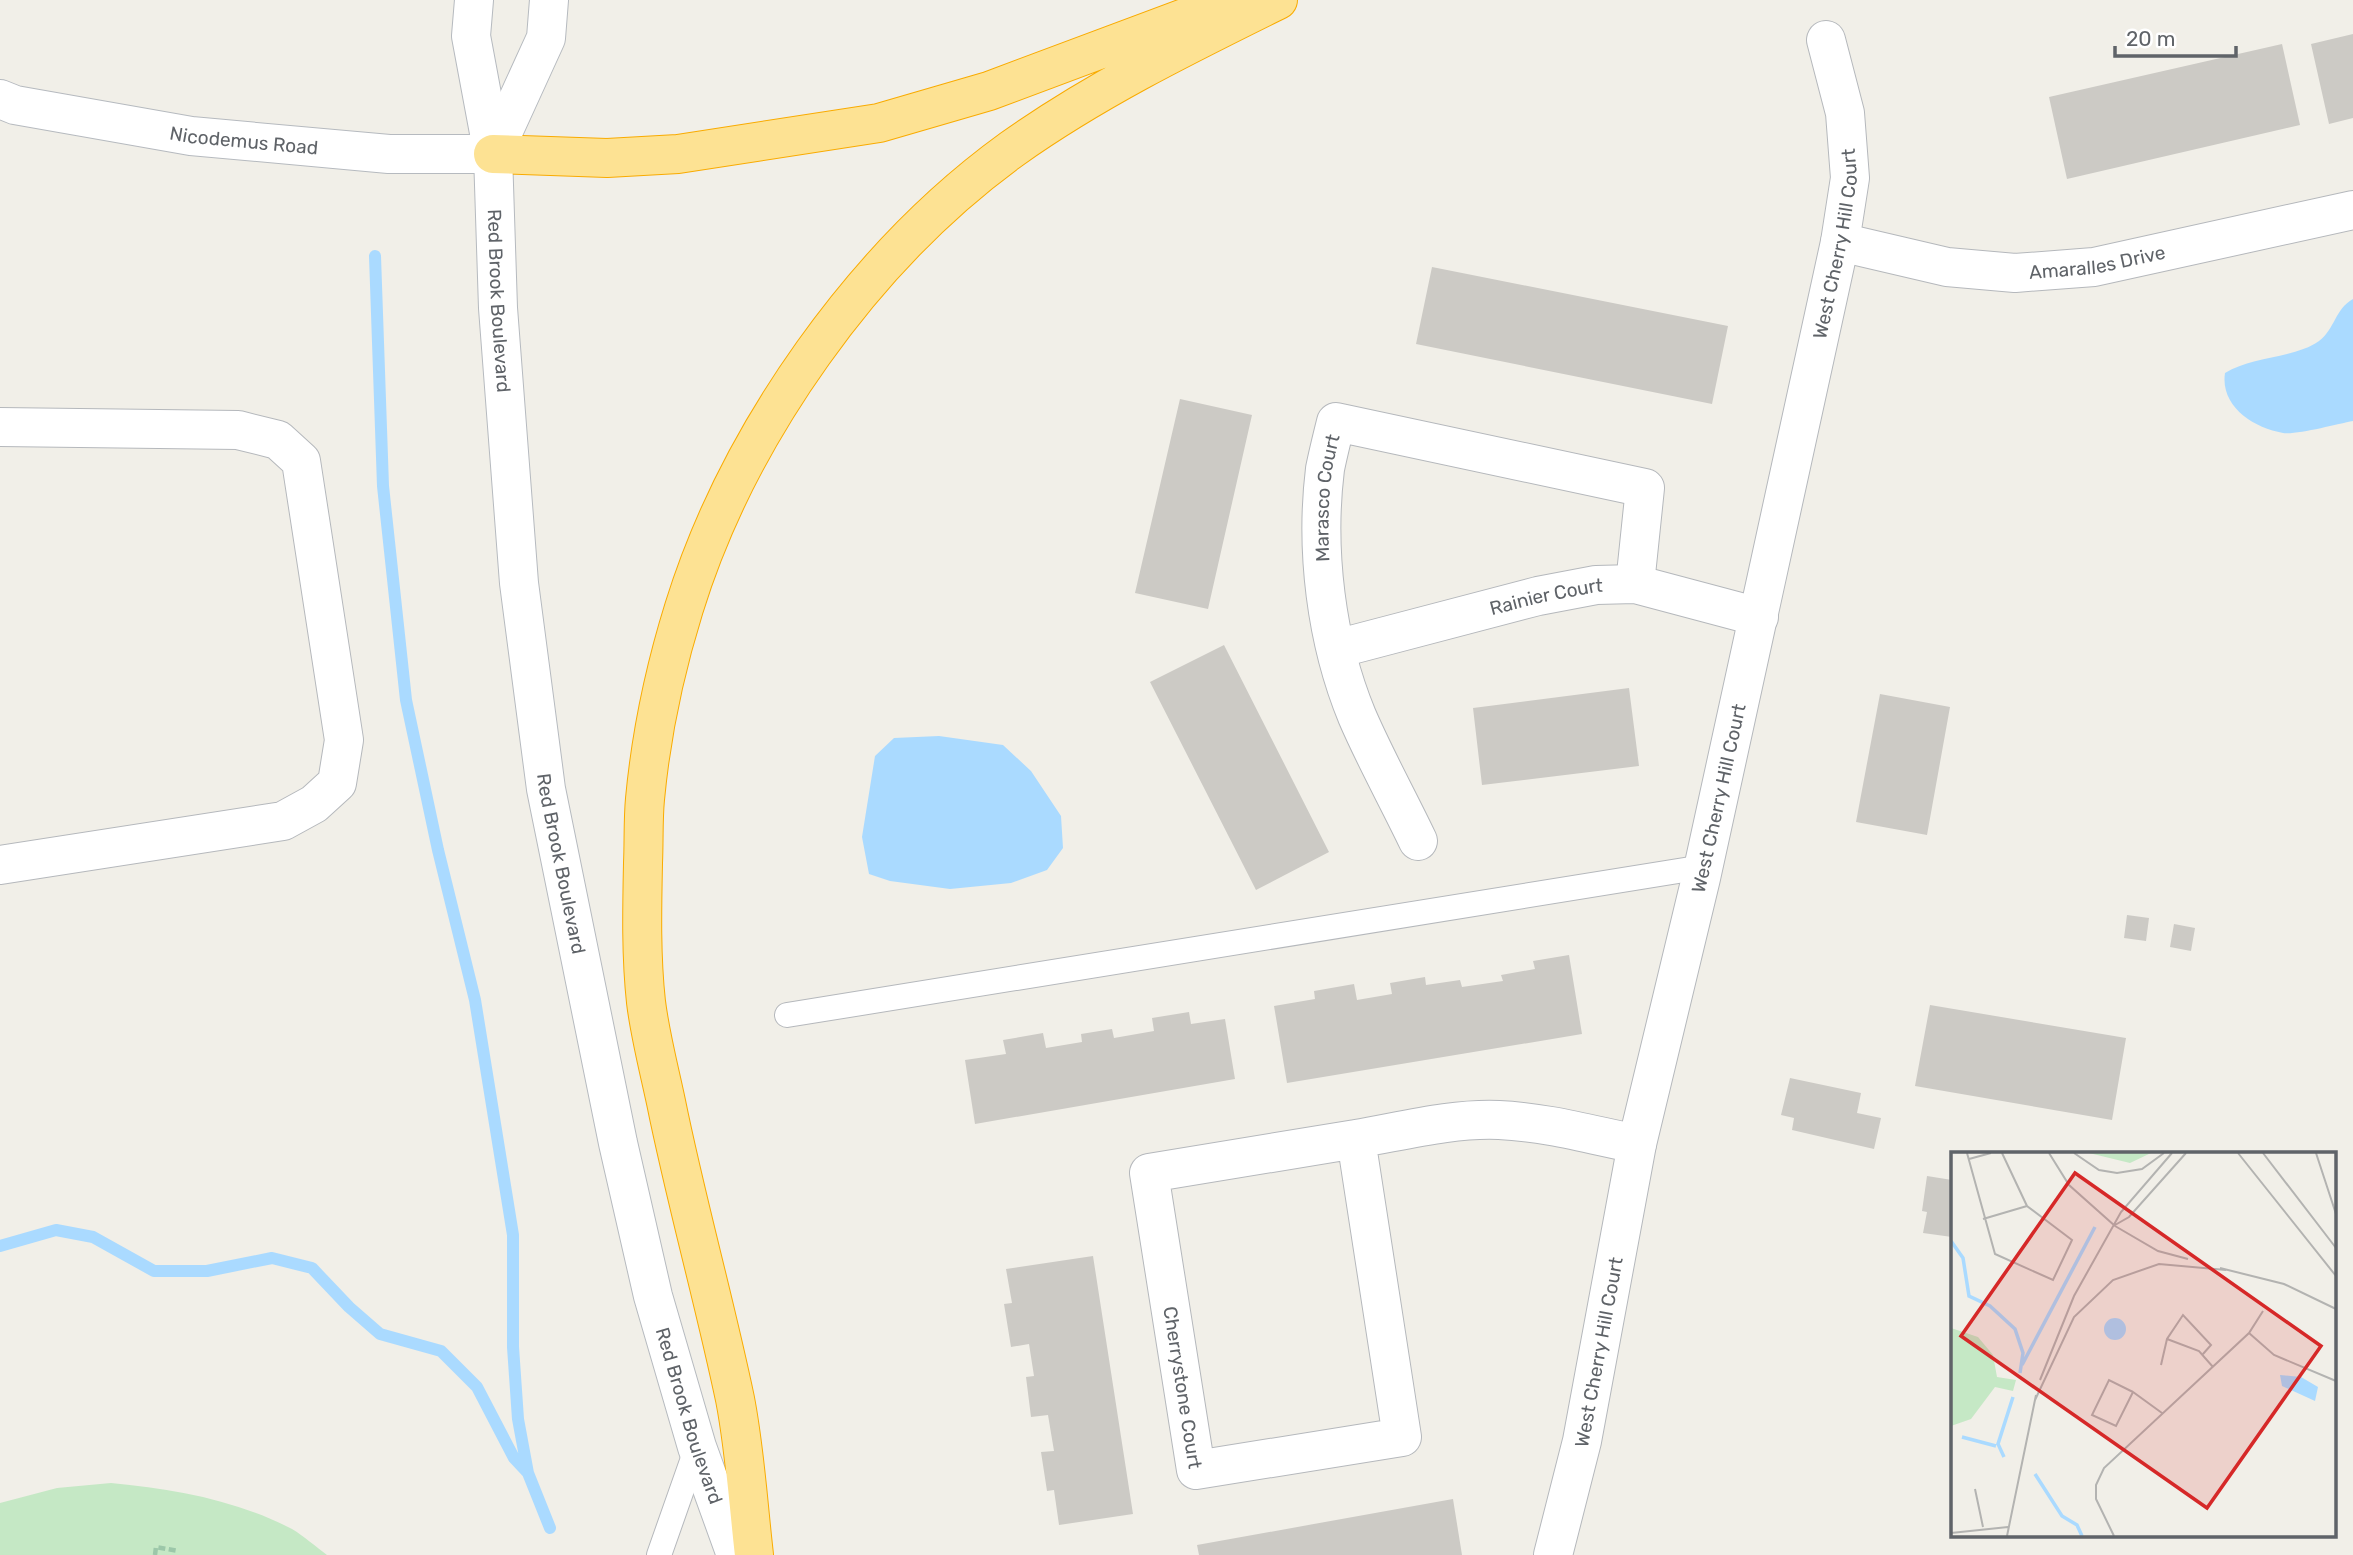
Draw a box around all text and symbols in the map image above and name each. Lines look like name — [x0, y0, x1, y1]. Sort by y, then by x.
scale bar — [2115, 14, 2236, 58]
text: 20 m — [2126, 26, 2175, 51]
street label: Nicodemus Road — [168, 121, 319, 159]
street label: West Cherry Hill Court — [1808, 147, 1862, 341]
street label: Red Brook Boulevard — [483, 209, 516, 393]
street label: Amaralles Drive — [2028, 240, 2167, 283]
street label: Marasco Court — [1310, 431, 1344, 562]
street label: Rainier Court — [1487, 573, 1604, 620]
street label: West Cherry Hill Court — [1686, 701, 1750, 895]
street label: Red Brook Boulevard — [533, 772, 591, 956]
inset map — [1951, 1152, 2336, 1538]
street label: West Cherry Hill Court — [1570, 1255, 1627, 1449]
street label: Cherrystone Court — [1159, 1305, 1207, 1471]
street label: Red Brook Boulevard — [651, 1325, 728, 1507]

